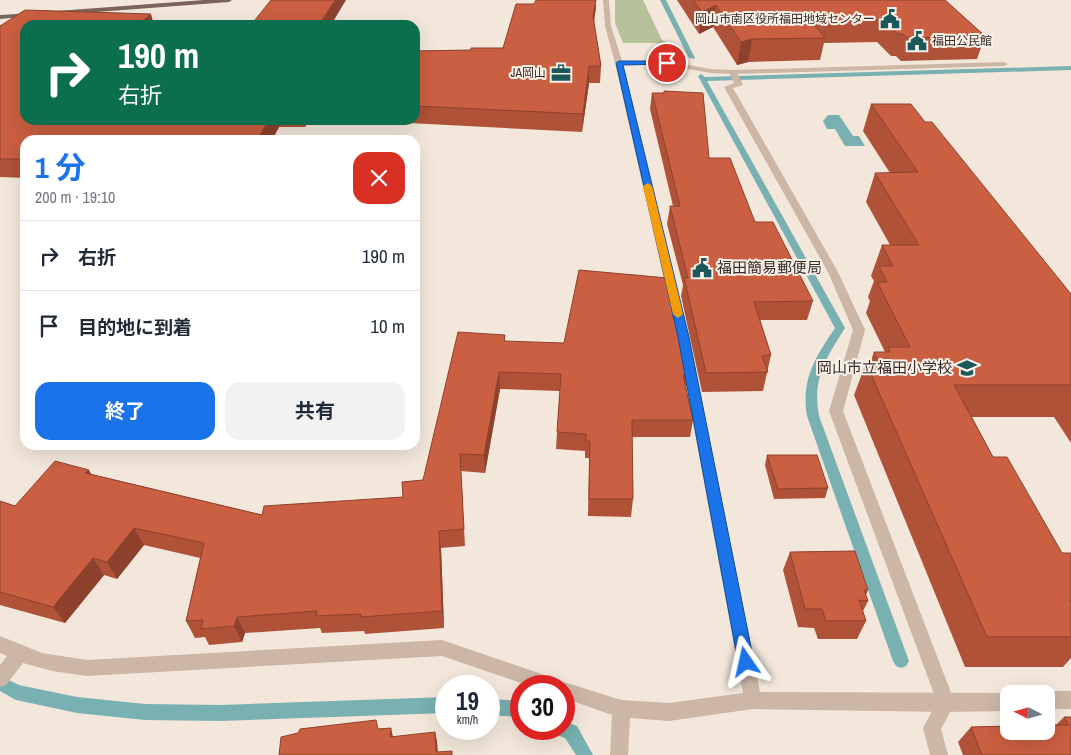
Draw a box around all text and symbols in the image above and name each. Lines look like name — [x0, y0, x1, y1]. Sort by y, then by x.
public building icon: 岡山市南区役所福田地域センター — [879, 8, 901, 30]
place label: 岡山市南区役所福田地域センター — [695, 11, 875, 27]
public building icon: 福田公民館 — [906, 30, 928, 52]
text: 190 m — [118, 32, 199, 79]
place label: 福田公民館 — [932, 33, 992, 49]
icon: right — [35, 40, 100, 105]
pin — [646, 42, 688, 84]
icon: arrive — [653, 49, 681, 77]
office icon: JA岡山 — [550, 62, 572, 84]
place label: JA岡山 — [511, 65, 546, 81]
text: 右折 — [118, 80, 162, 110]
text: 1 分 — [35, 147, 86, 187]
button: close — [353, 152, 405, 204]
text: 200 m · 19:10 — [35, 186, 115, 208]
icon: right — [35, 242, 63, 270]
text: 190 m — [362, 243, 405, 269]
text: 右折 — [78, 244, 116, 270]
public building icon: 福田簡易郵便局 — [691, 257, 713, 279]
place label: 福田簡易郵便局 — [717, 257, 822, 278]
icon: arrive — [35, 312, 63, 340]
text: 10 m — [370, 313, 405, 339]
text: 目的地に到着 — [78, 314, 192, 340]
place label: 岡山市立福田小学校 — [817, 357, 952, 378]
school or university icon: 岡山市立福田小学校 — [956, 357, 978, 379]
button: 終了 — [35, 382, 215, 440]
button: 共有 — [225, 382, 405, 440]
position arrow — [719, 635, 771, 687]
speed limit sign: 30 — [510, 675, 575, 740]
text: 19 — [456, 684, 479, 718]
north arrow — [1000, 685, 1055, 740]
map controls — [1000, 685, 1055, 740]
text: km/h — [457, 712, 478, 728]

